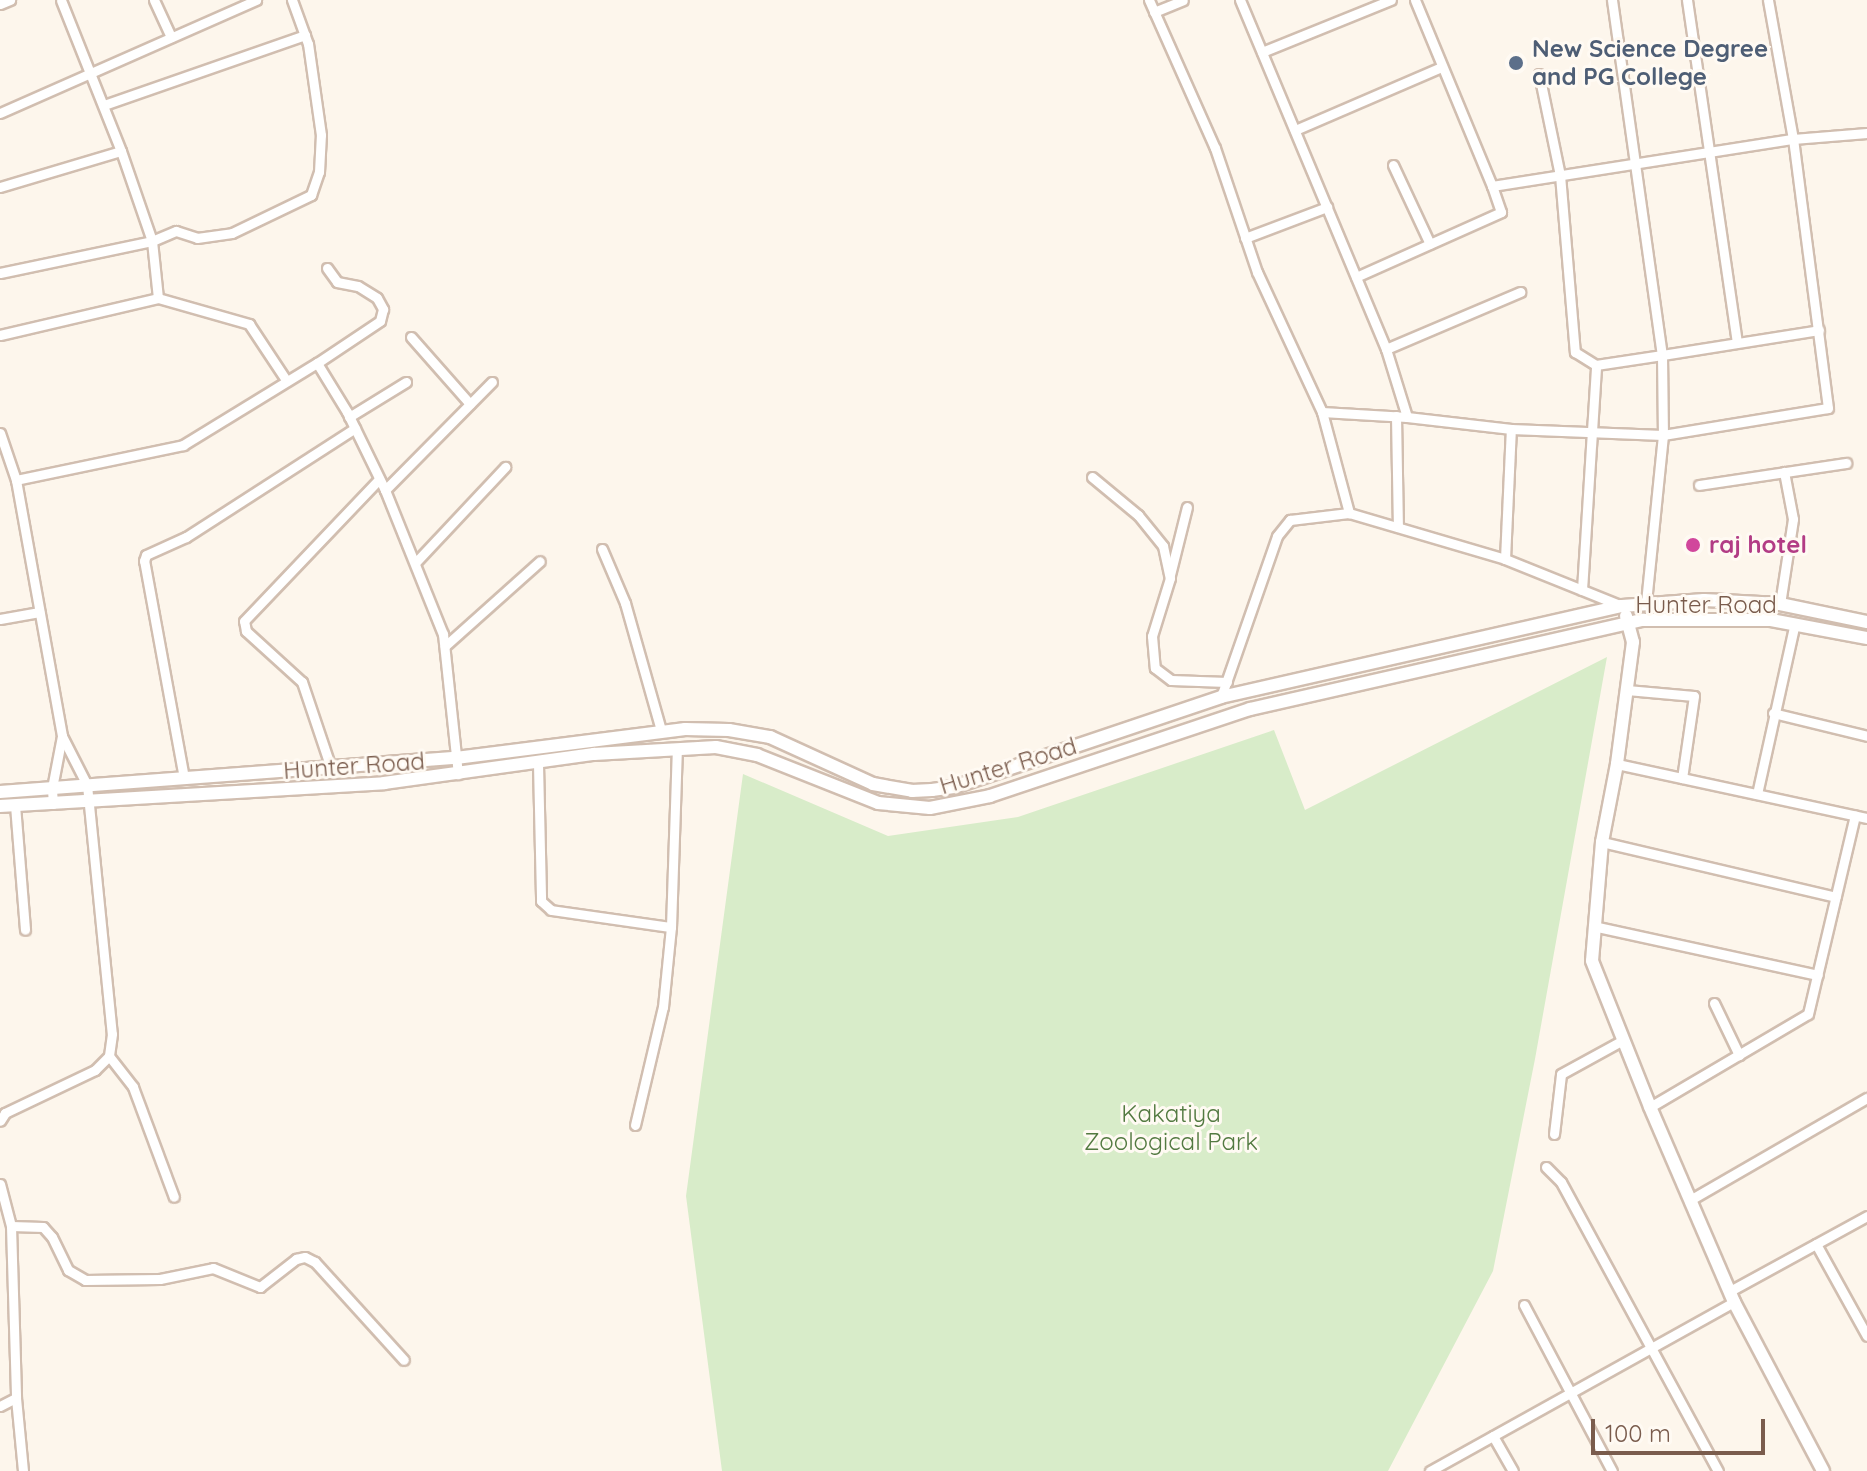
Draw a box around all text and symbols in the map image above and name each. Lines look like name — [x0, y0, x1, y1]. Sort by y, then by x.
place label: New Science Degree and PG College — [1532, 35, 1768, 91]
marker: New Science Degree and PG College — [1507, 54, 1525, 72]
place label: raj hotel — [1709, 531, 1807, 559]
marker: raj hotel — [1684, 536, 1702, 554]
street label: Hunter Road — [1635, 591, 1777, 619]
street label: Hunter Road — [936, 732, 1080, 800]
street label: Hunter Road — [282, 747, 426, 785]
park label: Kakatiya Zoological Park — [1084, 1100, 1258, 1156]
scale bar — [1595, 1403, 1769, 1453]
text: 100 m — [1605, 1418, 1671, 1448]

